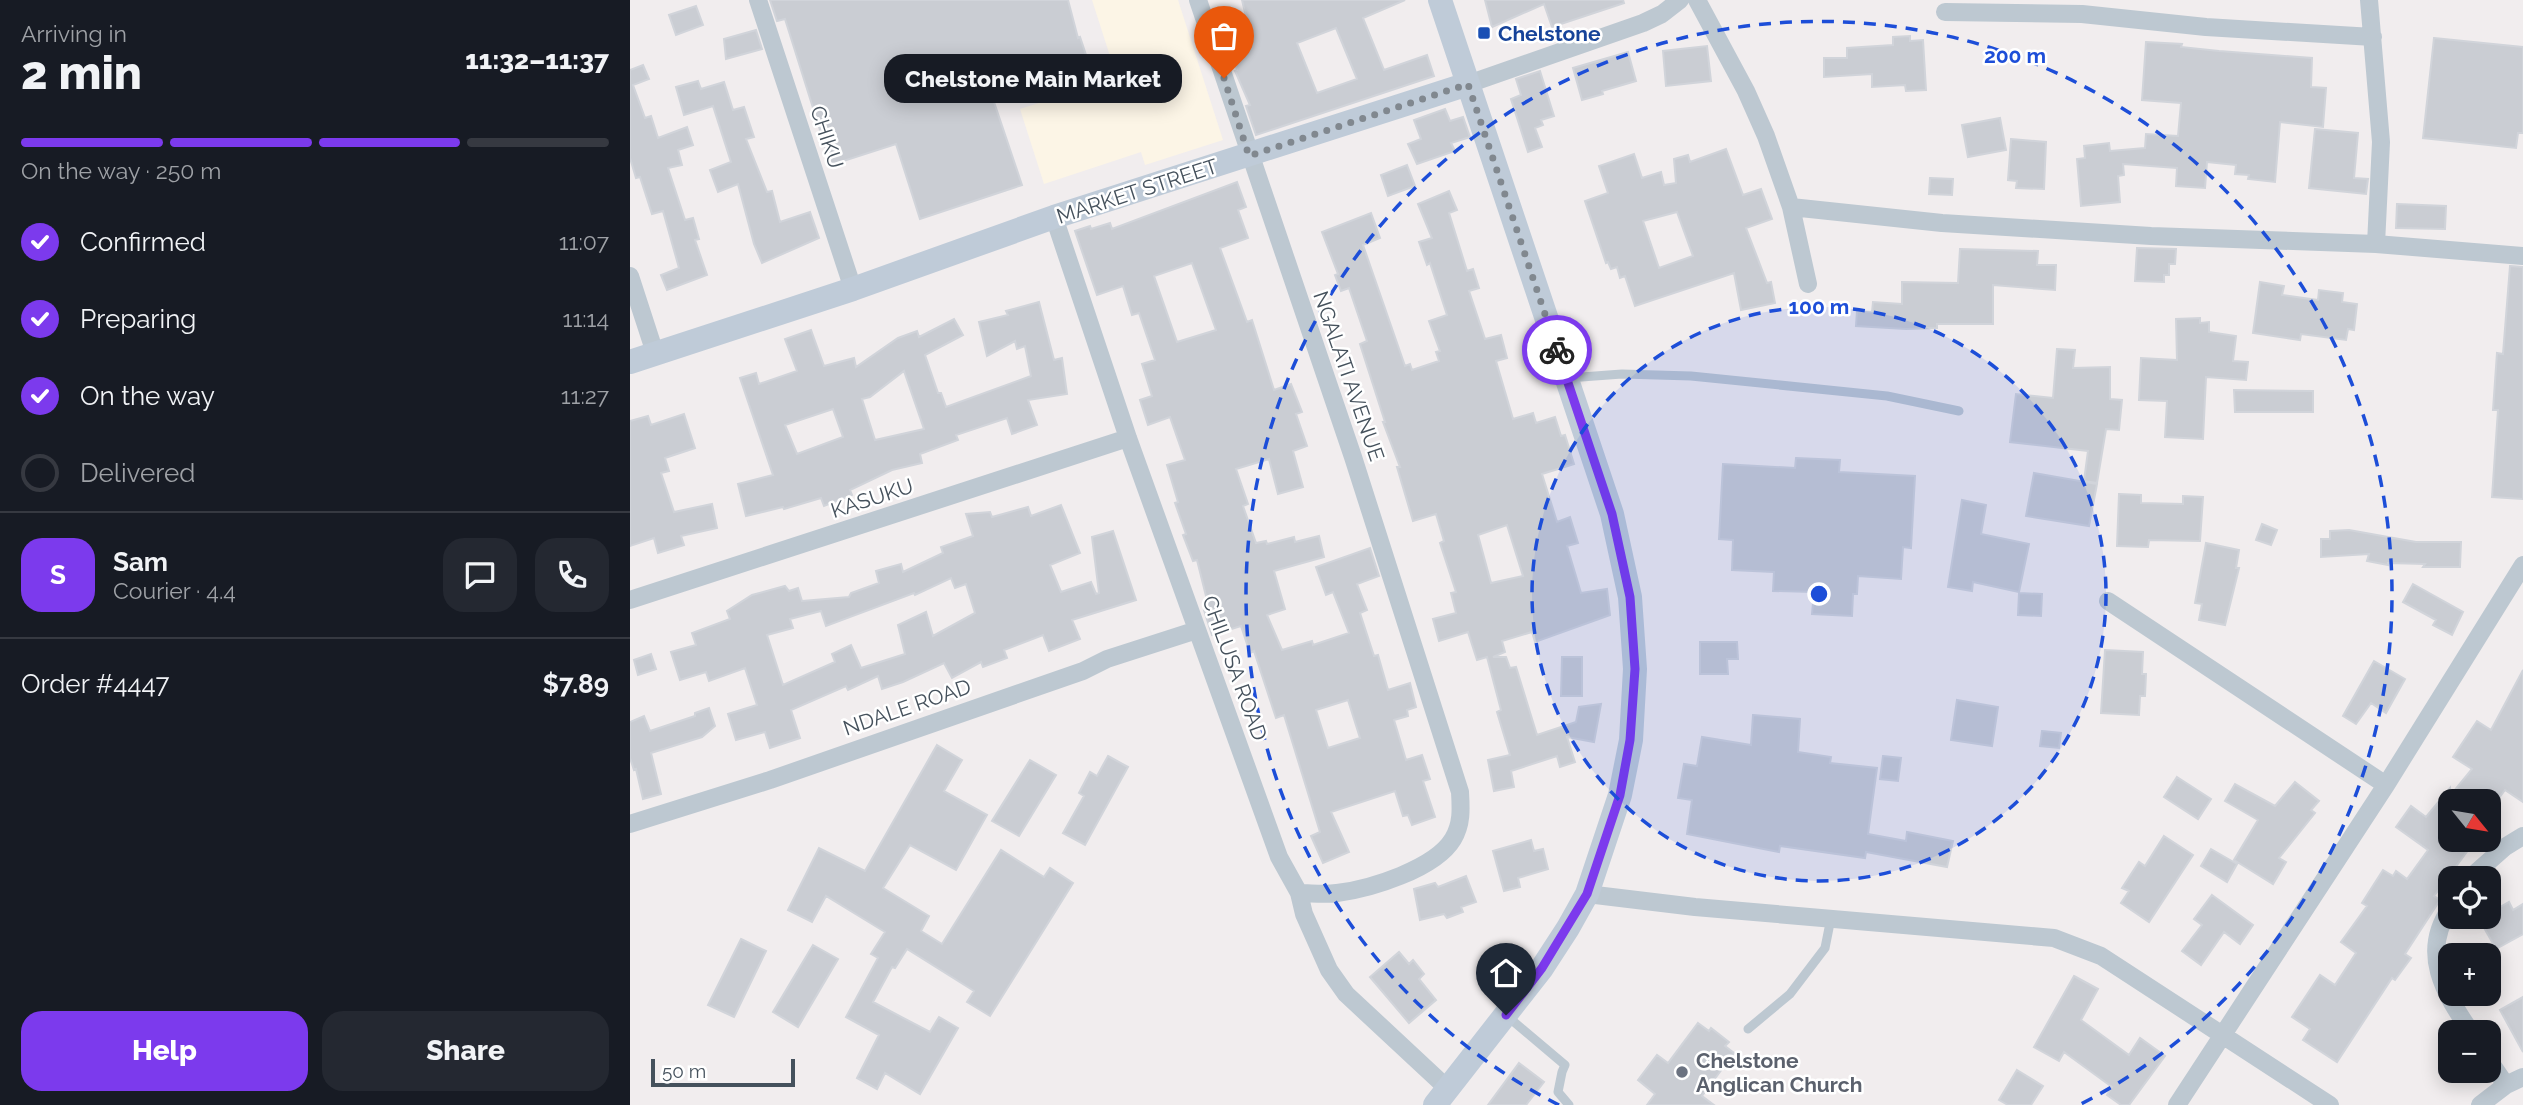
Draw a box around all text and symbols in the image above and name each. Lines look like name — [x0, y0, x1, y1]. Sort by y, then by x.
pin — [1194, 6, 1254, 78]
icon: bag — [1205, 17, 1243, 55]
text: Arriving in — [21, 20, 127, 47]
place label: Chelstone — [1498, 21, 1601, 46]
marker: Chelstone — [1476, 25, 1492, 41]
text: 200 m — [1984, 43, 2046, 68]
text: 11:32–11:37 — [465, 45, 609, 75]
text: 2 min — [21, 46, 142, 100]
callout: Chelstone Main Market — [885, 54, 1182, 102]
text: Chelstone Main Market — [905, 65, 1161, 92]
street label: CHIKU — [805, 102, 849, 172]
street label: MARKET STREET — [1053, 153, 1221, 229]
text: On the way · 250 m — [21, 157, 221, 184]
icon: check — [21, 223, 59, 261]
text: Confirmed — [80, 227, 206, 257]
text: 11:07 — [559, 228, 609, 255]
street label: NGALATI AVENUE — [1308, 288, 1390, 464]
text: 100 m — [1789, 294, 1849, 319]
icon: check — [21, 300, 59, 338]
text: Preparing — [80, 304, 196, 334]
text: 11:14 — [563, 305, 609, 332]
courier — [1522, 315, 1592, 385]
icon: bike — [1538, 331, 1576, 369]
icon: check — [21, 377, 59, 415]
text: On the way — [80, 381, 215, 411]
text: 11:27 — [561, 382, 609, 409]
text: Delivered — [80, 458, 195, 488]
street label: KASUKU — [828, 473, 916, 523]
button: chat — [443, 538, 517, 612]
button: phone — [535, 538, 609, 612]
text: Sam — [113, 547, 168, 577]
text: S — [50, 560, 66, 590]
text: Courier · 4.4 — [113, 577, 236, 604]
centre of rings — [1807, 582, 1831, 606]
street label: CHILUSA ROAD — [1197, 592, 1273, 744]
text: Order #4447 — [21, 669, 170, 699]
text: $7.89 — [543, 669, 609, 699]
street label: NDALE ROAD — [840, 673, 974, 741]
north arrow — [2438, 789, 2501, 852]
map controls — [2438, 789, 2501, 1083]
button: locate — [2438, 866, 2501, 929]
pin — [1476, 943, 1536, 1015]
button: + — [2438, 943, 2501, 1006]
icon: home — [1487, 954, 1525, 992]
button: Help — [21, 1011, 308, 1091]
button: Share — [322, 1011, 609, 1091]
button: − — [2438, 1020, 2501, 1083]
place label: Chelstone Anglican Church — [1696, 1048, 1862, 1097]
scale bar — [651, 1056, 794, 1088]
text: 50 m — [662, 1060, 706, 1082]
marker: Chelstone Anglican Church — [1674, 1064, 1690, 1080]

